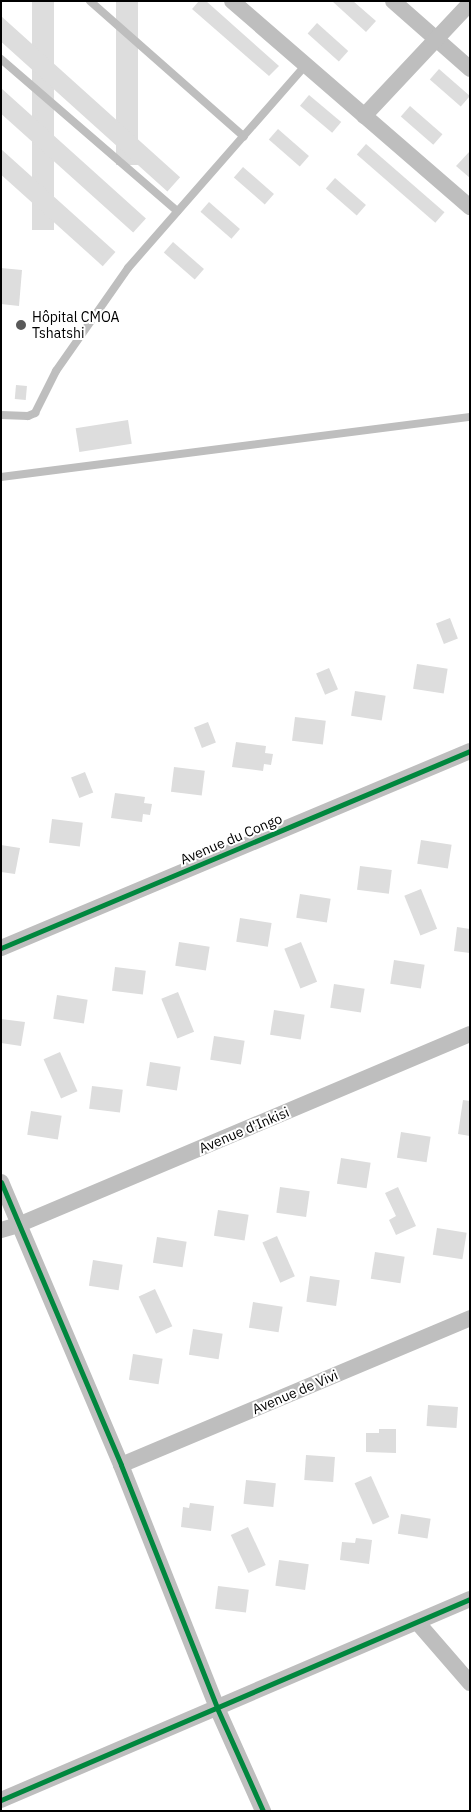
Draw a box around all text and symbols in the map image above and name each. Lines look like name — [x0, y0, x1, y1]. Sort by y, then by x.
place label: Hôpital CMOA Tshatshi — [32, 309, 120, 342]
marker: Hôpital CMOA Tshatshi — [14, 318, 28, 332]
street label: Avenue du Congo — [178, 810, 284, 868]
street label: Avenue d'Inkisi — [196, 1103, 292, 1157]
street label: Avenue de Vivi — [250, 1366, 340, 1418]

